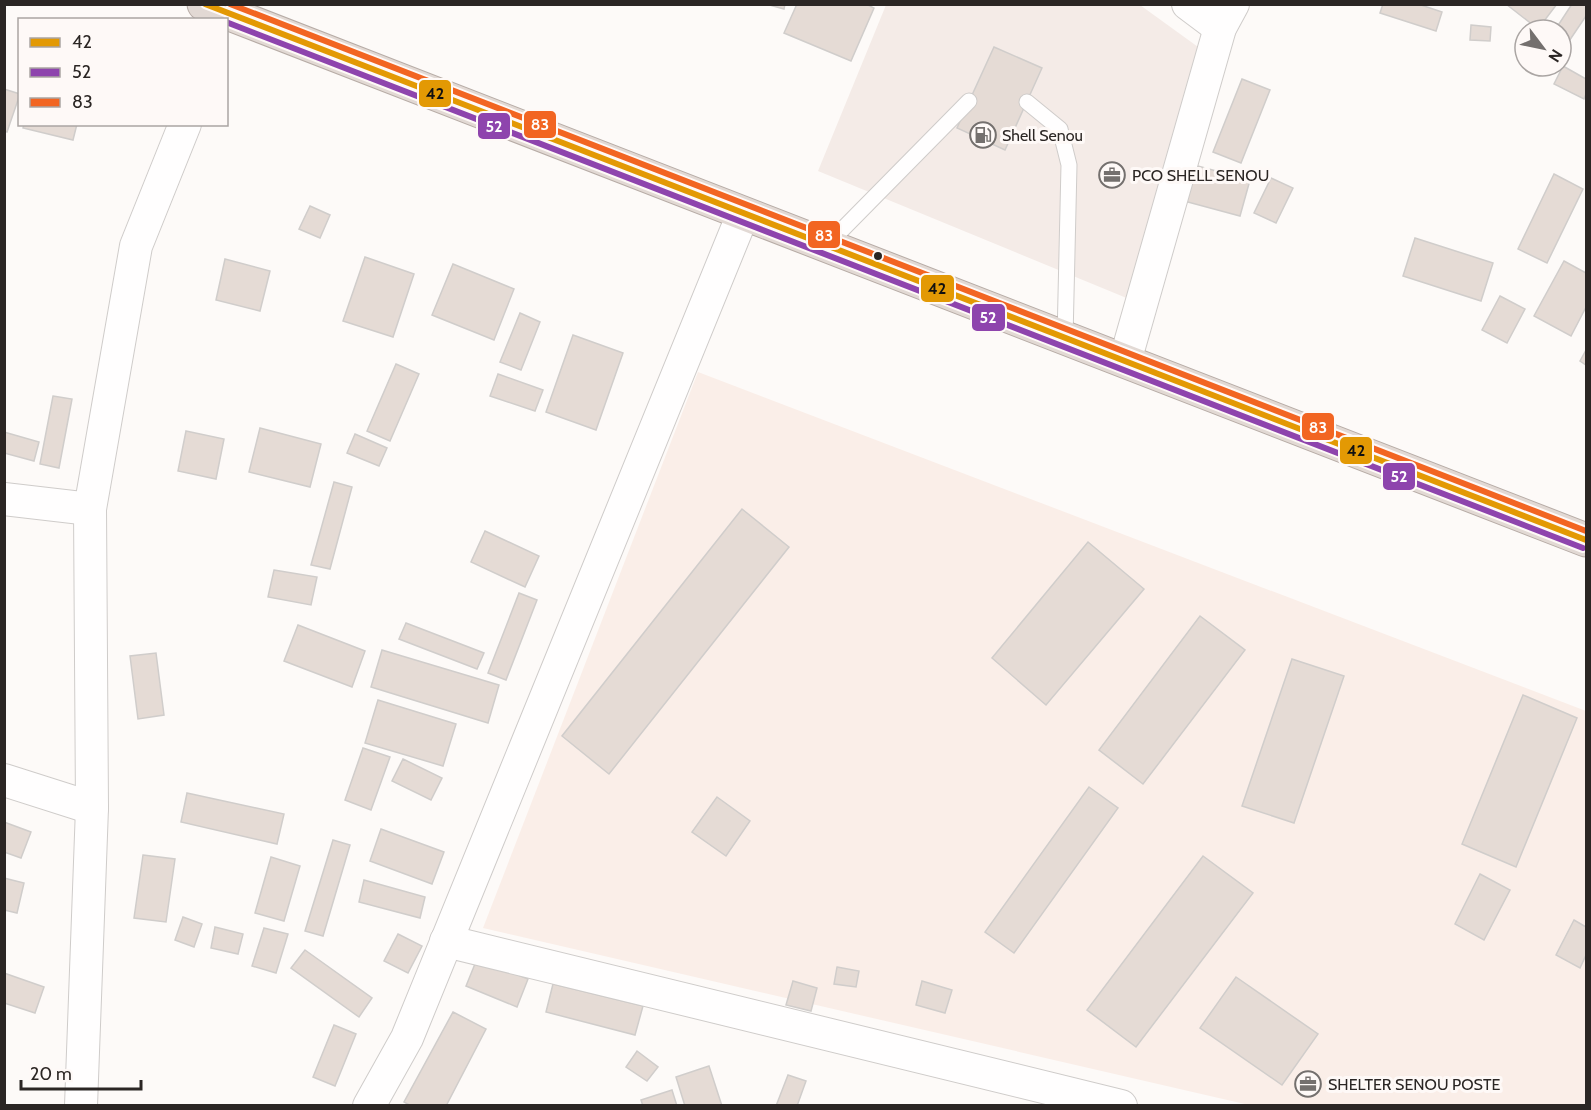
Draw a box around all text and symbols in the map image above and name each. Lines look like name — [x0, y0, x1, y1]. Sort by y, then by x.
legend — [18, 18, 228, 126]
north arrow — [1513, 18, 1573, 78]
text: 42 — [72, 31, 92, 53]
text: N — [1544, 46, 1566, 66]
text: 52 — [72, 61, 91, 83]
line badge: 42 — [418, 79, 452, 108]
text: 42 — [426, 84, 444, 103]
text: 83 — [72, 91, 93, 113]
line badge: 83 — [523, 110, 557, 139]
line badge: 52 — [477, 112, 511, 140]
text: 83 — [531, 115, 549, 134]
text: 52 — [485, 117, 503, 136]
fuel station icon: Shell Senou — [968, 120, 998, 150]
place label: Shell Senou — [1002, 126, 1083, 145]
office icon: PCO SHELL SENOU — [1097, 160, 1127, 190]
place label: PCO SHELL SENOU — [1132, 166, 1269, 185]
line badge: 83 — [807, 220, 841, 249]
text: 83 — [815, 226, 833, 245]
unlabelled marker — [872, 250, 884, 262]
line badge: 42 — [920, 274, 955, 303]
text: 42 — [928, 279, 946, 298]
line badge: 52 — [971, 303, 1006, 332]
text: 52 — [979, 308, 997, 327]
line badge: 83 — [1301, 412, 1335, 441]
text: 83 — [1309, 418, 1327, 437]
line badge: 42 — [1339, 436, 1373, 465]
text: 42 — [1347, 441, 1365, 460]
line badge: 52 — [1382, 462, 1416, 491]
text: 52 — [1390, 467, 1408, 486]
scale bar — [21, 1053, 141, 1091]
text: 20 m — [30, 1063, 72, 1085]
office icon: SHELTER SENOU POSTE — [1293, 1069, 1323, 1099]
place label: SHELTER SENOU POSTE — [1328, 1075, 1500, 1094]

